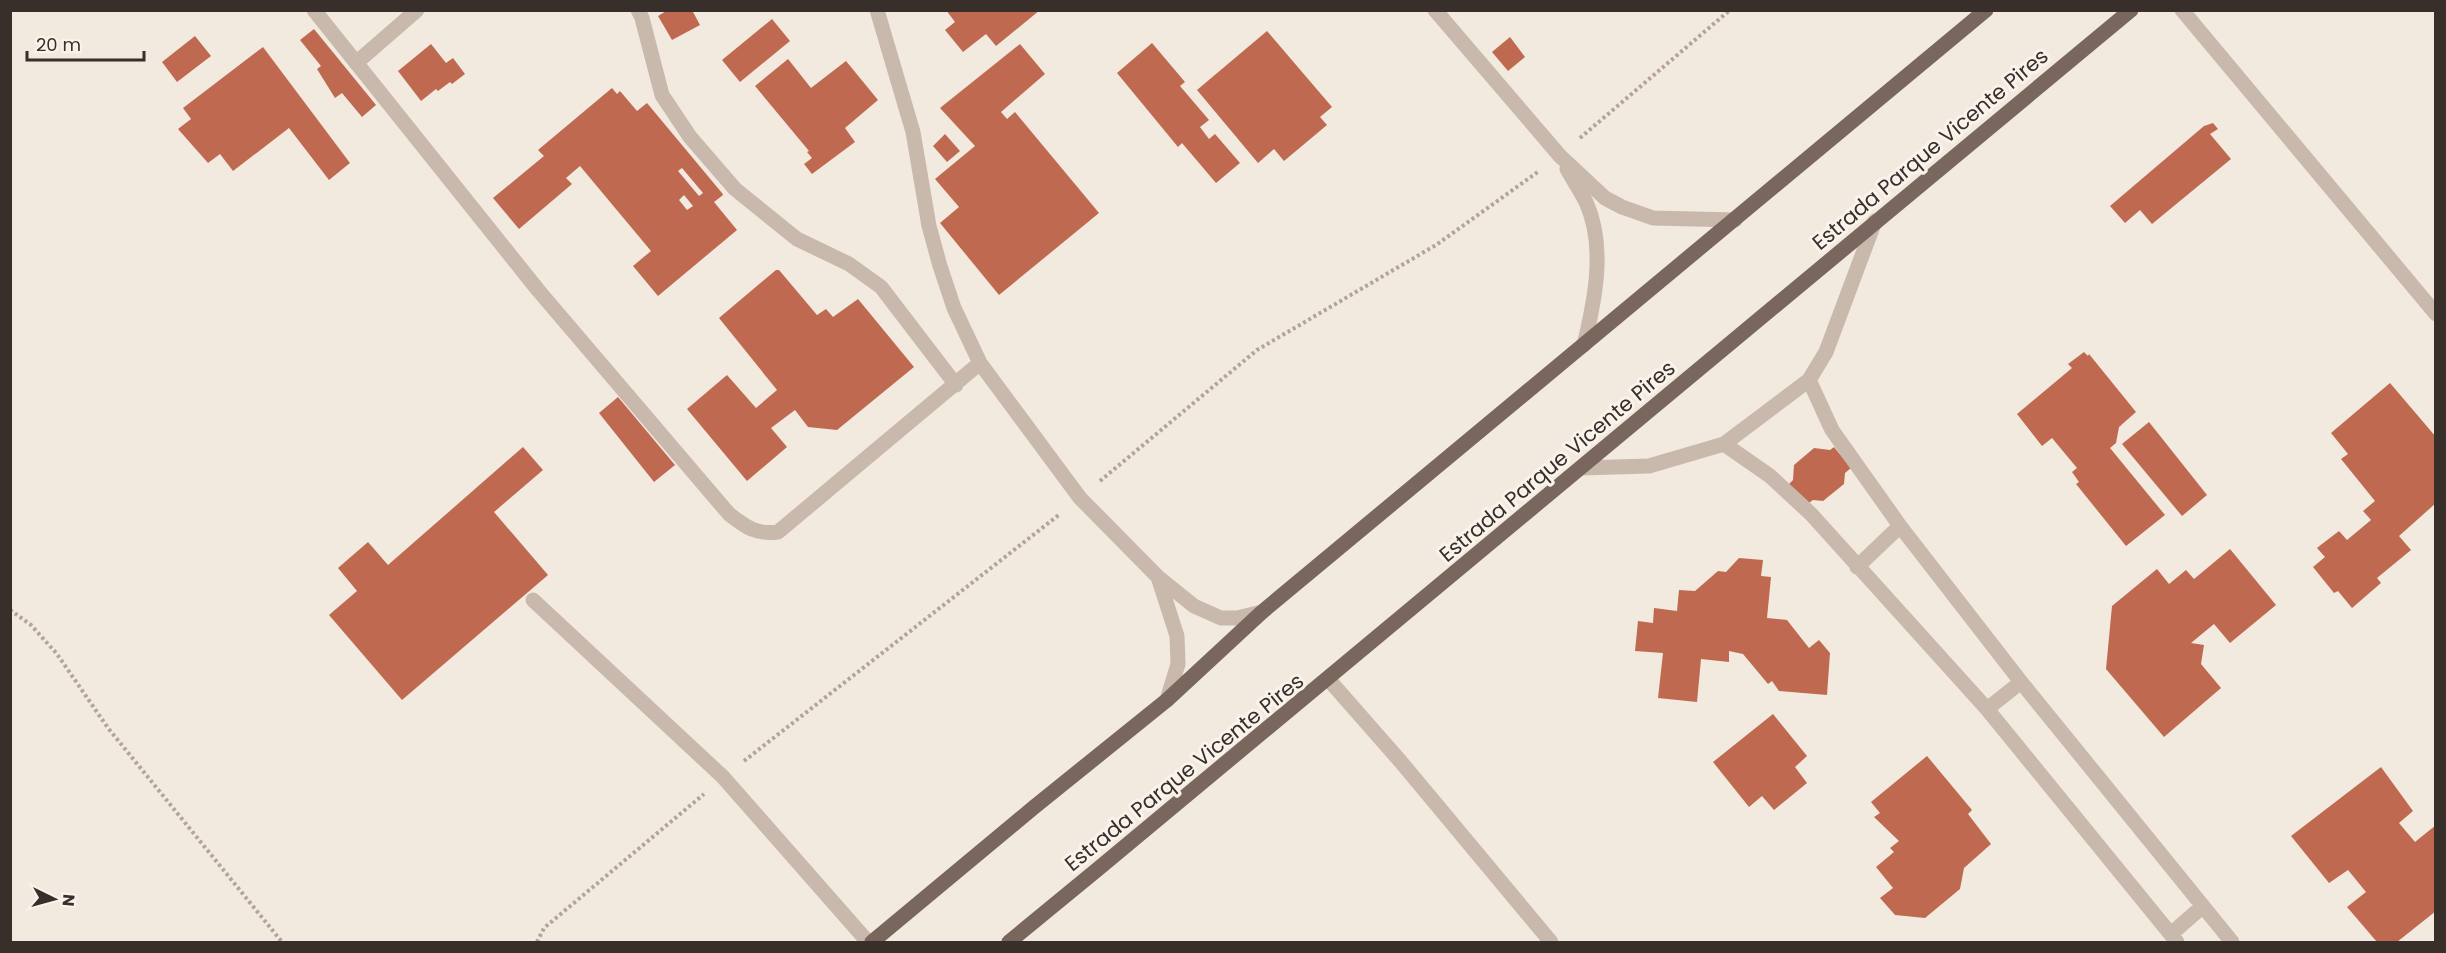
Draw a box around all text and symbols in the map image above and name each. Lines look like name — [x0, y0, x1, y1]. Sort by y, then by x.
scale bar — [27, 24, 144, 62]
text: 20 m — [36, 32, 81, 57]
street label: Estrada Parque Vicente Pires — [1806, 42, 2054, 256]
street label: Estrada Parque Vicente Pires — [1433, 354, 1681, 568]
street label: Estrada Parque Vicente Pires — [1058, 666, 1310, 878]
north arrow — [24, 869, 84, 929]
text: N — [56, 893, 80, 907]

